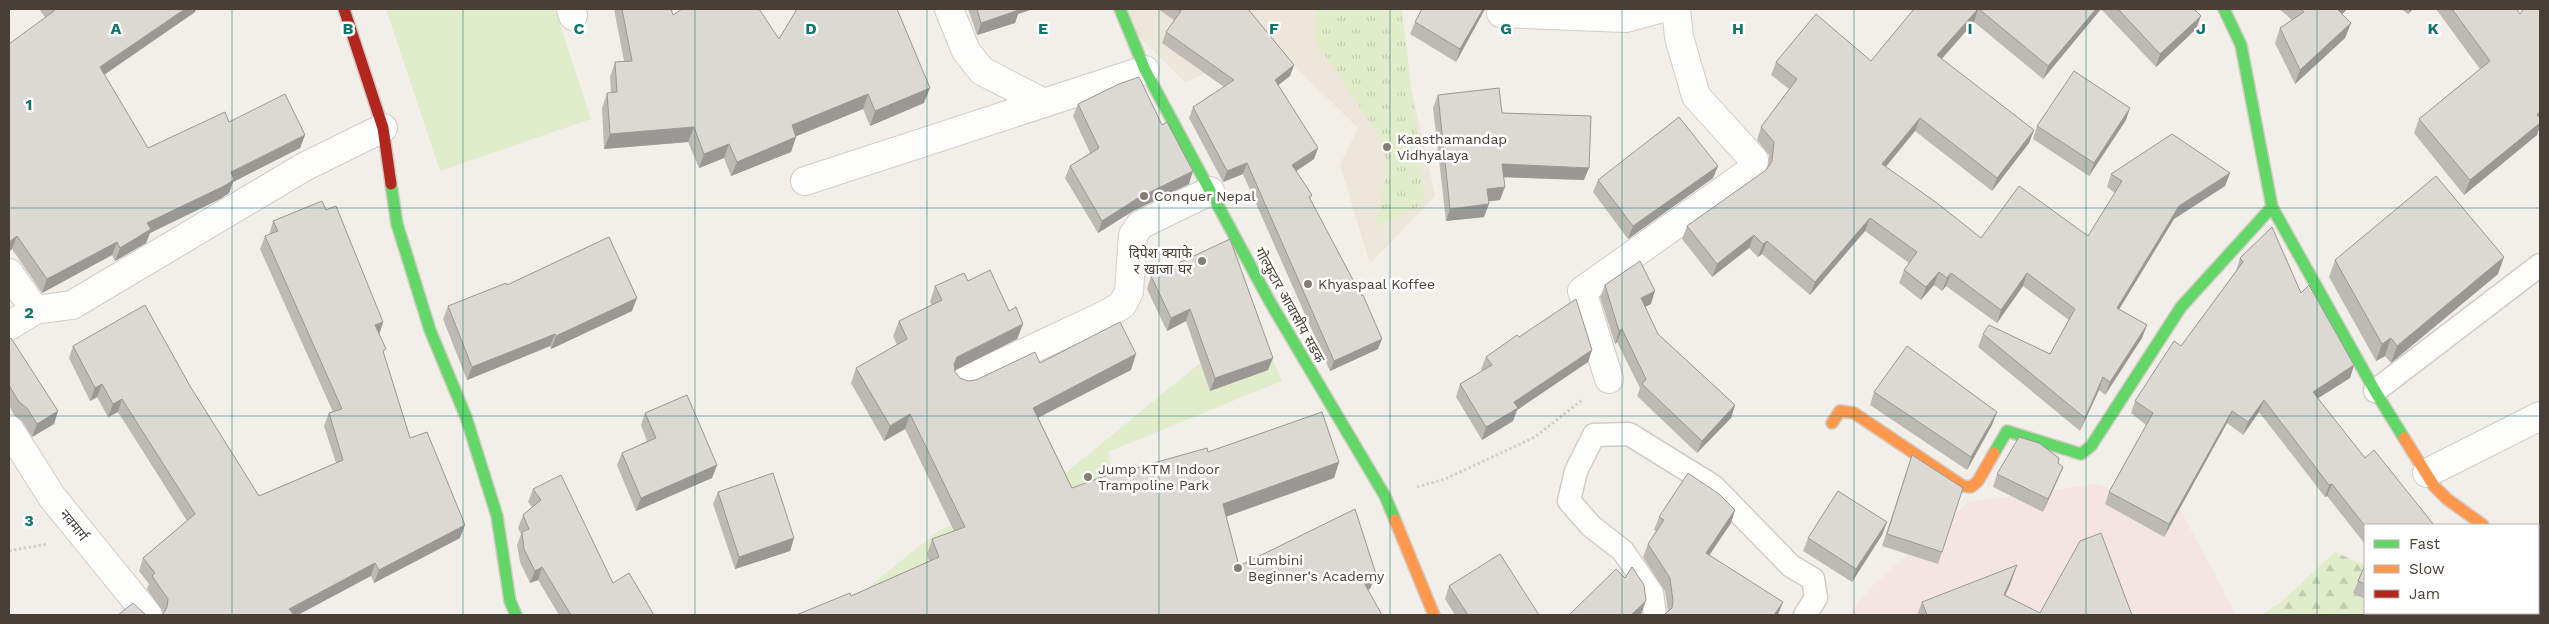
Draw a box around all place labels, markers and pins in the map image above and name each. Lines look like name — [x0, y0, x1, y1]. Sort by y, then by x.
place label: Kaasthamandap Vidhyalaya — [1397, 131, 1507, 163]
marker: Kaasthamandap Vidhyalaya — [1381, 141, 1393, 153]
place label: Conquer Nepal — [1154, 188, 1256, 204]
marker: Conquer Nepal — [1138, 190, 1150, 202]
place label: दिपेश क्याफे र खाजा घर — [1129, 244, 1192, 277]
marker: दिपेश क्याफे र खाजा घर — [1196, 255, 1208, 267]
place label: Khyaspaal Koffee — [1318, 276, 1435, 292]
marker: Khyaspaal Koffee — [1302, 278, 1314, 290]
place label: Jump KTM Indoor Trampoline Park — [1098, 461, 1220, 493]
marker: Jump KTM Indoor Trampoline Park — [1082, 471, 1094, 483]
place label: Lumbini Beginner's Academy — [1248, 552, 1385, 584]
marker: Lumbini Beginner's Academy — [1232, 562, 1244, 574]

